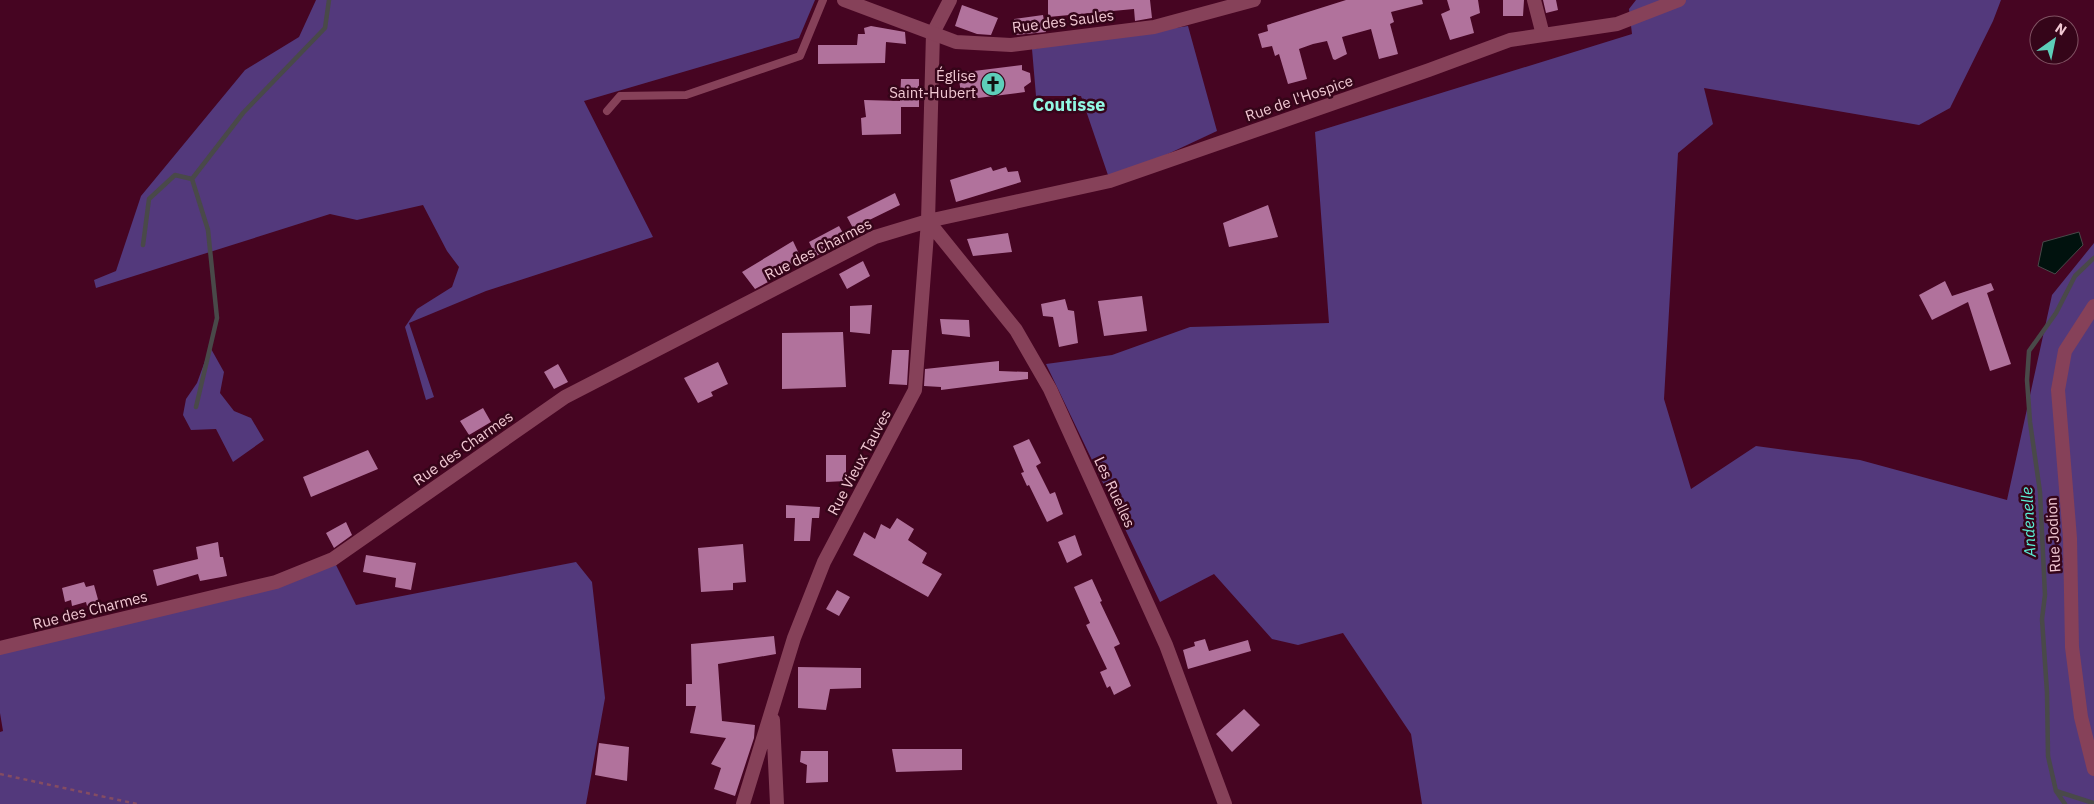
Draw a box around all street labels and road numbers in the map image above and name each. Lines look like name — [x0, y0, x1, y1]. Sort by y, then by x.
street label: Rue des Saules — [1011, 5, 1115, 37]
street label: Rue de l'Hospice — [1243, 71, 1355, 125]
street label: Rue des Charmes — [761, 214, 875, 284]
street label: Rue des Charmes — [409, 406, 517, 490]
street label: Rue Vieux Tauves — [823, 406, 895, 518]
street label: Les Ruelles — [1090, 453, 1140, 531]
street label: Rue Jodion — [2042, 497, 2064, 573]
street label: Rue des Charmes — [31, 587, 149, 633]

